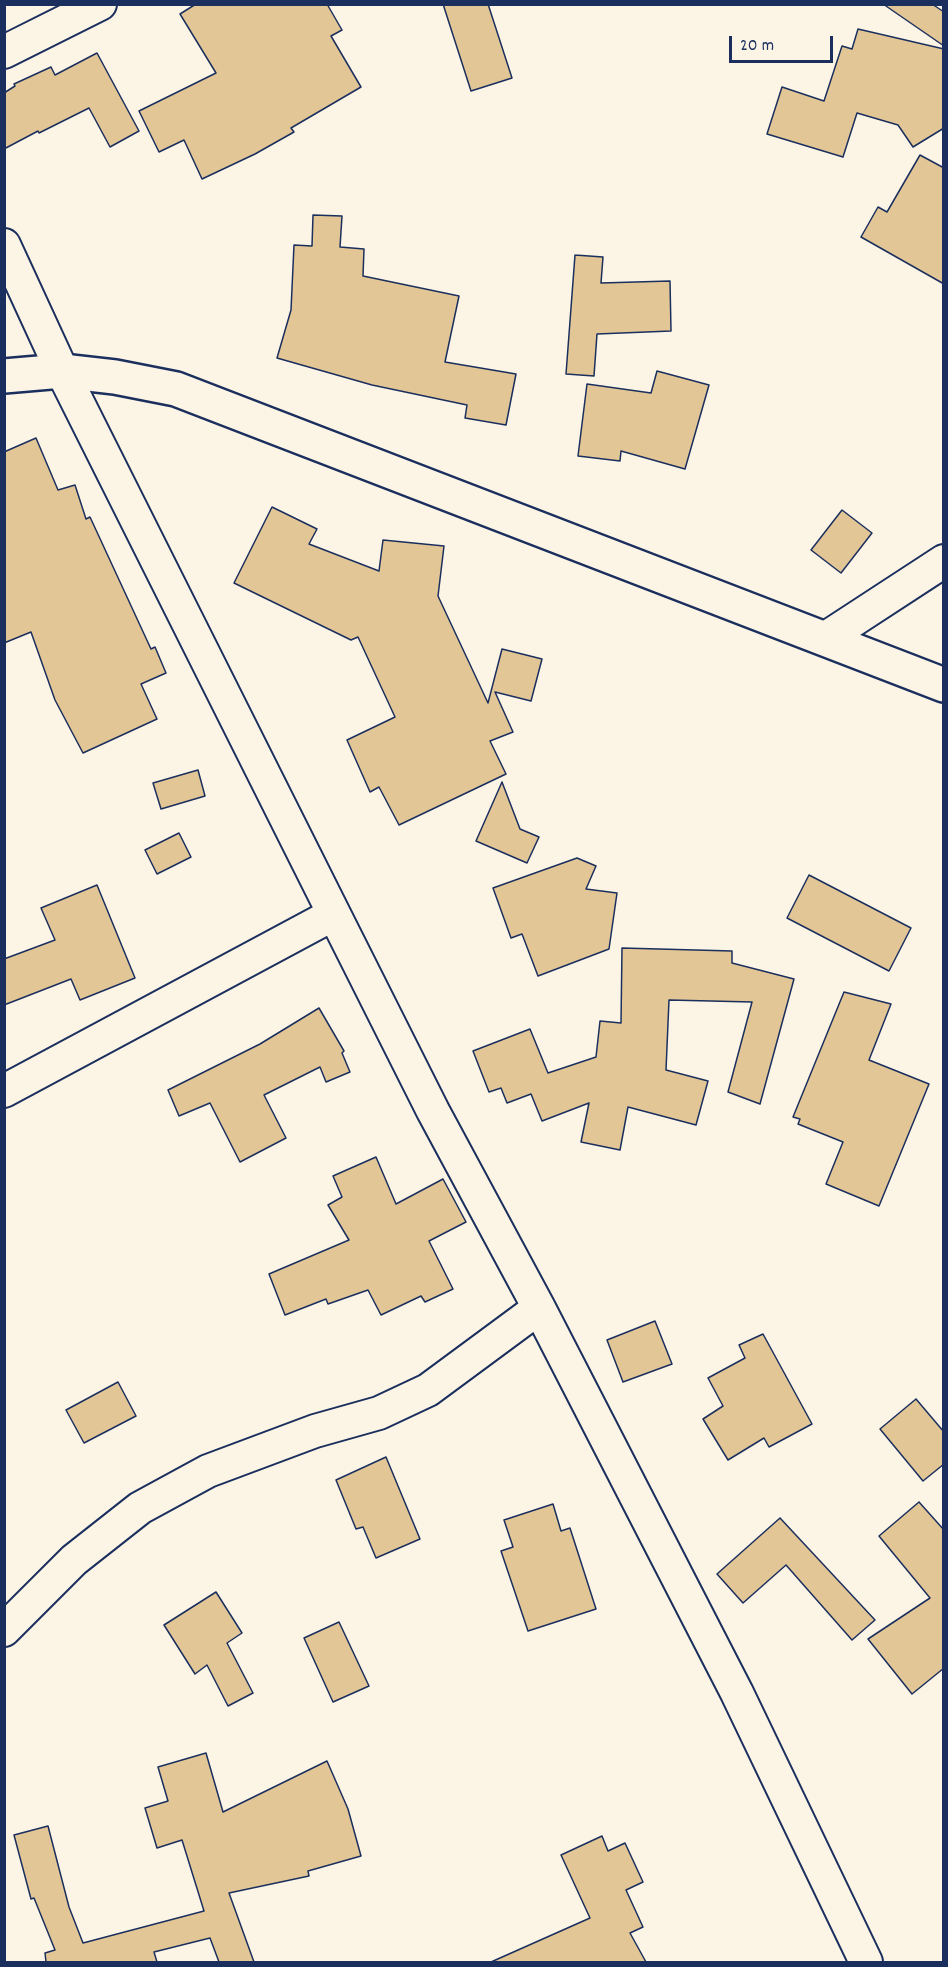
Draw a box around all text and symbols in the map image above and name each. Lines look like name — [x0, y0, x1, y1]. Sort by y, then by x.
scale bar — [732, 24, 836, 62]
text: 20 m — [740, 34, 774, 59]

